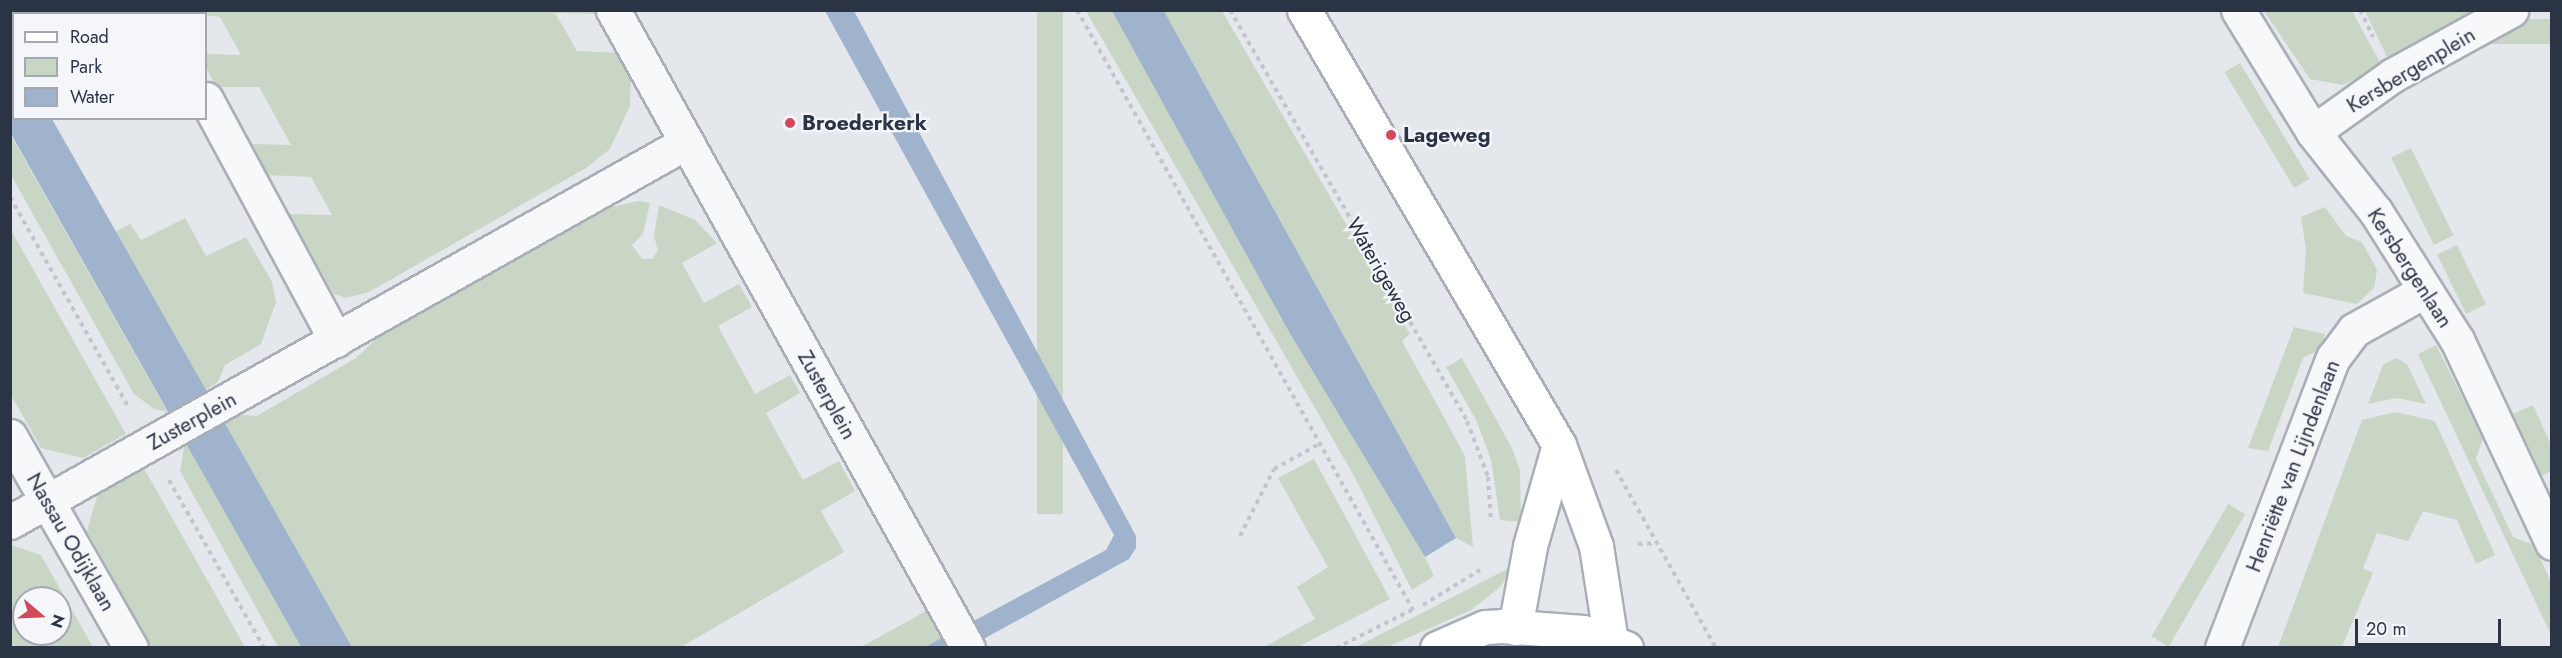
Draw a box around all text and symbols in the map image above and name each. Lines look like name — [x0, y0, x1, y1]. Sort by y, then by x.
legend — [12, 12, 207, 120]
street label: Kersbergenplein — [2342, 22, 2480, 118]
text: Road — [70, 24, 109, 50]
text: Park — [70, 54, 102, 80]
text: Water — [70, 84, 114, 110]
place label: Broederkerk — [802, 110, 927, 136]
marker: Broederkerk — [783, 116, 797, 130]
place label: Lageweg — [1403, 122, 1490, 148]
marker: Lageweg — [1384, 128, 1398, 142]
street label: Kersbergenlaan — [2362, 204, 2458, 332]
street label: Waterigeweg — [1341, 213, 1421, 327]
street label: Zusterplein — [792, 346, 862, 444]
street label: Henriëtte van Lijndenlaan — [2241, 356, 2345, 576]
street label: Zusterplein — [143, 386, 241, 456]
street label: Nassau Odijklaan — [21, 468, 121, 616]
north arrow — [12, 586, 72, 646]
scale bar — [2358, 607, 2504, 645]
text: N — [45, 612, 71, 631]
text: 20 m — [2366, 616, 2406, 642]

